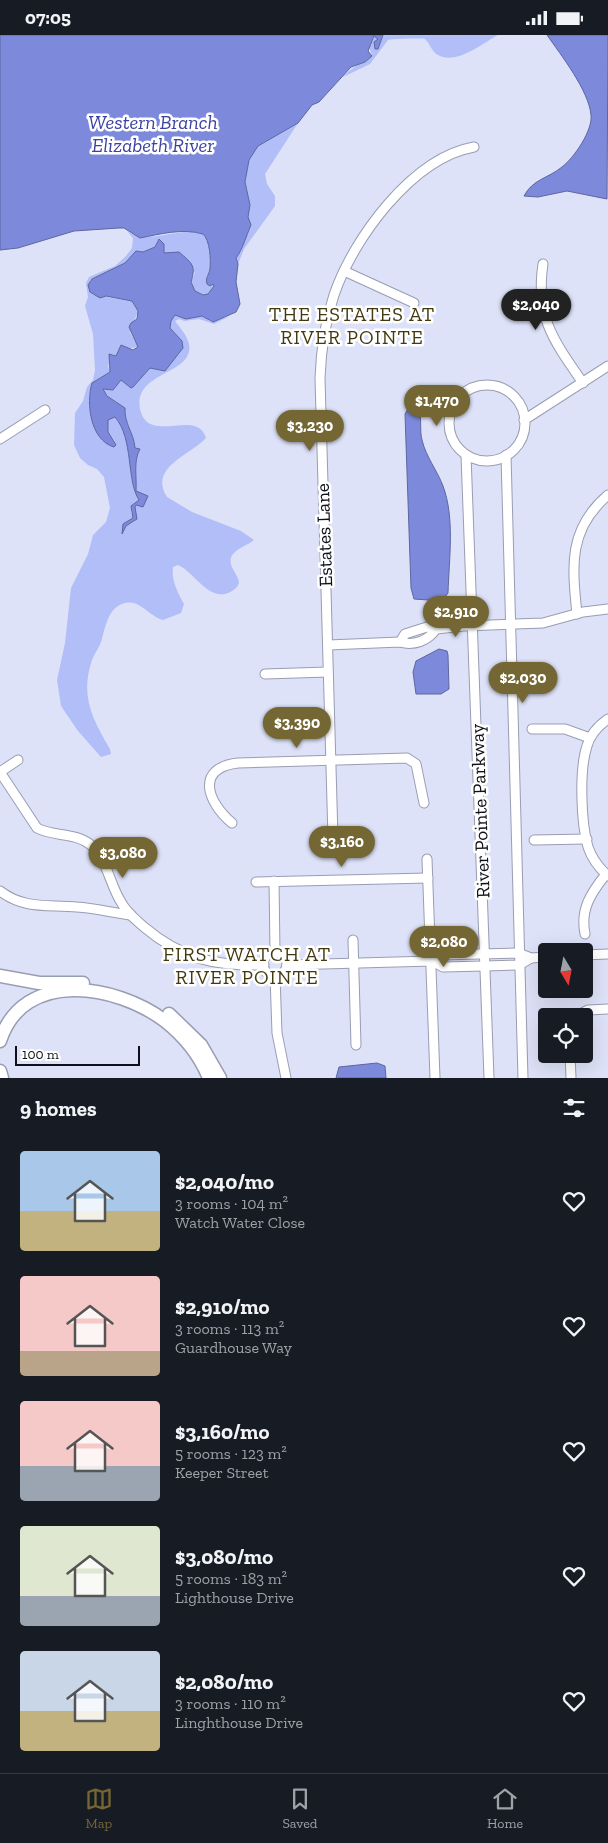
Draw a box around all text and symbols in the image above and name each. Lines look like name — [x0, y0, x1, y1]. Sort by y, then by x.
text: 07:05 — [25, 6, 71, 29]
water label: Western Branch Elizabeth River — [88, 110, 218, 157]
pin: $2,040 — [495, 289, 577, 331]
text: $2,040 — [512, 295, 560, 314]
district label: THE ESTATES AT RIVER POINTE — [269, 302, 435, 349]
pin: $1,470 — [396, 385, 478, 427]
text: $1,470 — [415, 391, 459, 410]
pin: $3,230 — [269, 409, 351, 452]
text: $3,230 — [287, 416, 333, 435]
street label: Estates Lane — [311, 483, 337, 587]
pin: $2,910 — [415, 595, 497, 638]
text: $2,910 — [434, 602, 478, 621]
pin: $2,030 — [482, 661, 564, 704]
text: $2,030 — [500, 668, 546, 687]
pin: $3,390 — [256, 707, 338, 749]
text: $3,390 — [274, 713, 320, 732]
street label: River Pointe Parkway — [465, 723, 495, 899]
pin: $3,160 — [301, 825, 383, 868]
text: $3,160 — [320, 832, 364, 851]
pin: $3,080 — [82, 837, 164, 879]
text: $3,080 — [100, 843, 147, 862]
pin: $2,080 — [403, 925, 485, 968]
text: $2,080 — [420, 932, 468, 951]
district label: FIRST WATCH AT RIVER POINTE — [163, 942, 331, 989]
north arrow — [538, 943, 592, 997]
map controls — [538, 943, 593, 1063]
button: locate — [538, 1008, 593, 1063]
scale bar — [15, 1043, 140, 1066]
text: 100 m — [22, 1046, 59, 1063]
icon: filters — [560, 1094, 588, 1122]
text: 9 homes — [20, 1096, 97, 1121]
text: $2,040/mo — [175, 1169, 274, 1194]
icon: home — [60, 1171, 120, 1231]
icon: heart — [560, 1187, 588, 1215]
text: 3 rooms · 104 m² — [175, 1194, 288, 1213]
text: Watch Water Close — [175, 1213, 305, 1232]
text: $2,910/mo — [175, 1294, 270, 1319]
icon: home — [60, 1296, 120, 1356]
icon: heart — [560, 1312, 588, 1340]
text: 3 rooms · 113 m² — [175, 1319, 284, 1338]
text: Guardhouse Way — [175, 1338, 292, 1357]
text: $3,160/mo — [175, 1419, 269, 1444]
icon: home — [60, 1421, 120, 1481]
icon: heart — [560, 1437, 588, 1465]
text: 5 rooms · 123 m² — [175, 1444, 287, 1463]
text: Keeper Street — [175, 1463, 269, 1482]
text: $3,080/mo — [175, 1544, 273, 1569]
icon: home — [60, 1546, 120, 1606]
icon: heart — [560, 1562, 588, 1590]
text: 5 rooms · 183 m² — [175, 1569, 287, 1588]
text: Lighthouse Drive — [175, 1588, 294, 1607]
text: $2,080/mo — [175, 1669, 273, 1694]
icon: home — [60, 1671, 120, 1731]
icon: heart — [560, 1687, 588, 1715]
text: 3 rooms · 110 m² — [175, 1694, 286, 1713]
text: Linghthouse Drive — [175, 1713, 303, 1732]
tab: Map — [85, 1785, 113, 1832]
tab: Saved — [282, 1785, 317, 1832]
tab: Home — [487, 1785, 523, 1832]

